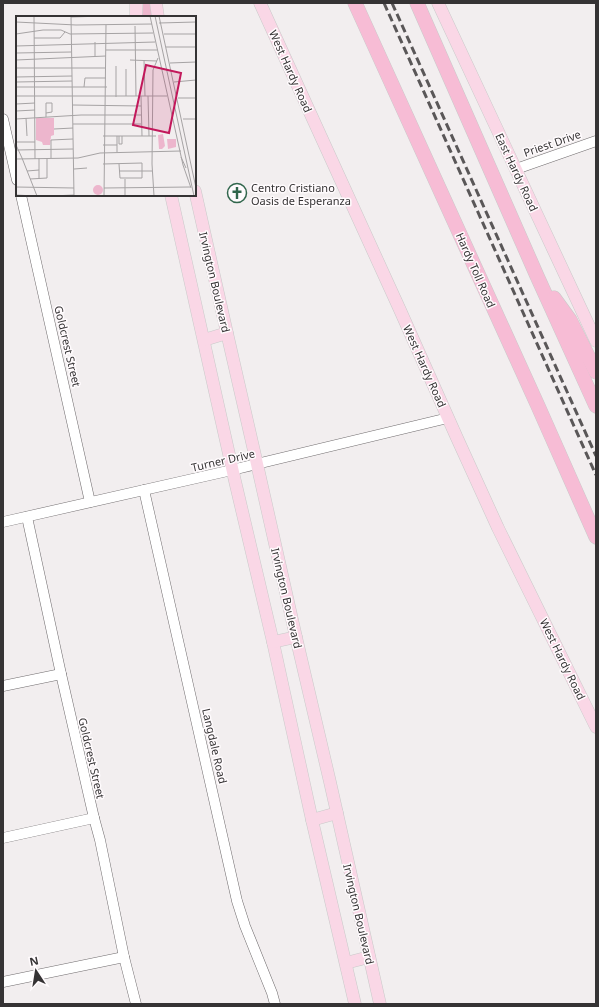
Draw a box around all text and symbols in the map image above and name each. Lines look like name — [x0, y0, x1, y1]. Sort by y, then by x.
inset map — [16, 16, 196, 196]
street label: West Hardy Road — [266, 27, 316, 115]
street label: Priest Drive — [521, 126, 583, 160]
street label: East Hardy Road — [492, 130, 542, 214]
place label: Centro Cristiano Oasis de Esperanza — [251, 180, 351, 208]
church icon: Centro Cristiano Oasis de Esperanza — [226, 182, 248, 204]
street label: Irvington Boulevard — [196, 230, 234, 334]
street label: Hardy Toll Road — [453, 230, 499, 310]
street label: Goldcrest Street — [51, 304, 85, 388]
street label: West Hardy Road — [400, 322, 450, 410]
street label: Turner Drive — [190, 445, 256, 475]
street label: Irvington Boulevard — [268, 546, 306, 650]
street label: West Hardy Road — [537, 616, 589, 702]
street label: Langdale Road — [199, 707, 231, 785]
street label: Goldcrest Street — [75, 716, 109, 800]
street label: Irvington Boulevard — [340, 862, 378, 966]
north arrow — [16, 951, 56, 991]
text: N — [28, 952, 40, 969]

